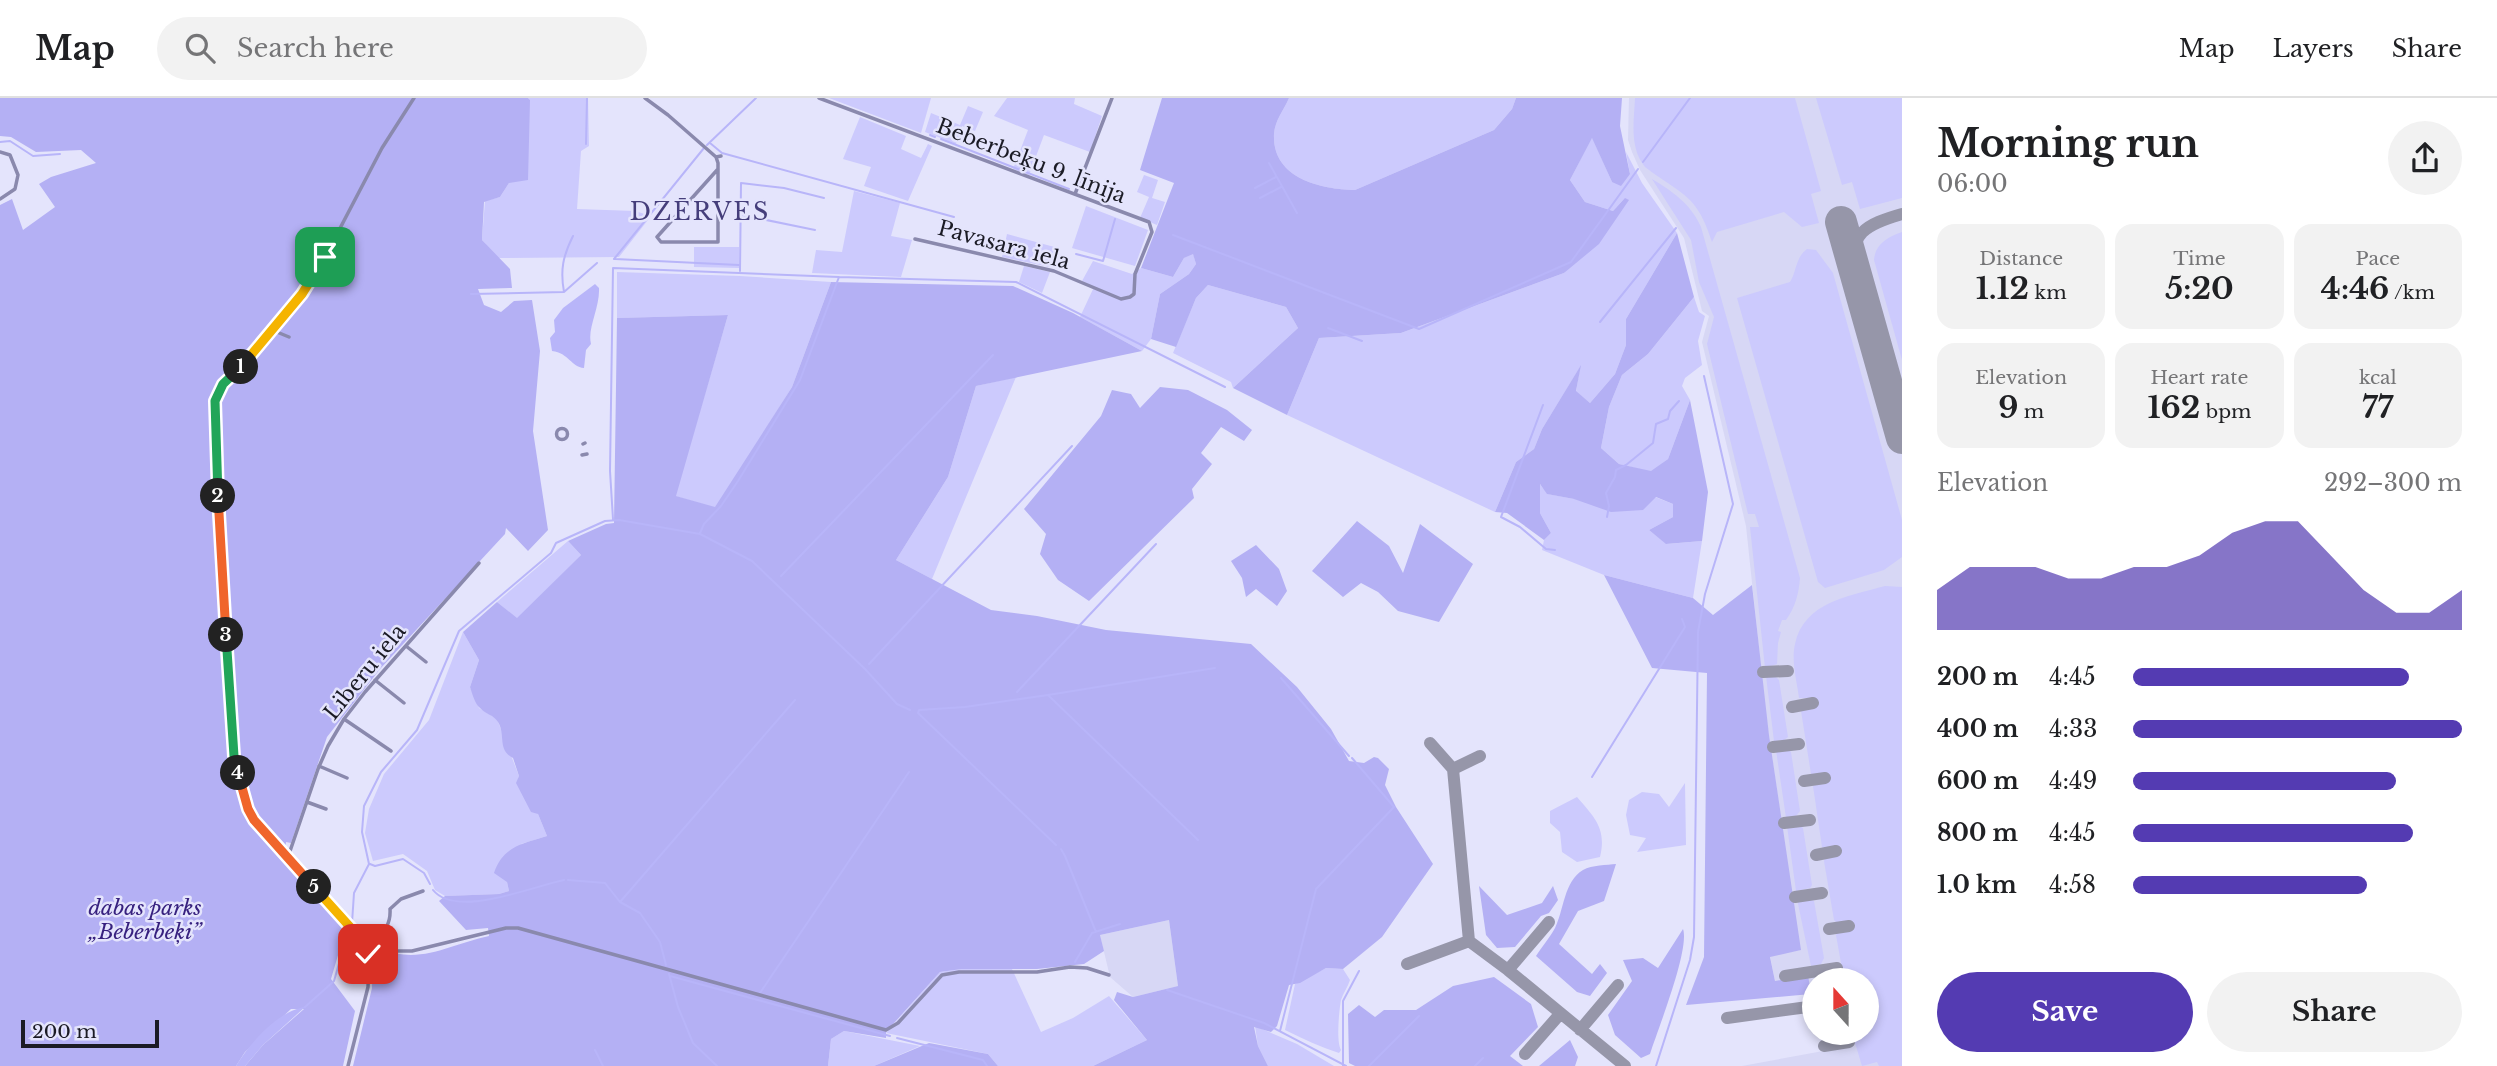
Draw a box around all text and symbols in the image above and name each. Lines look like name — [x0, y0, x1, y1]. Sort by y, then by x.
search box — [157, 17, 647, 80]
text: Map — [35, 28, 115, 69]
icon: search — [181, 29, 219, 67]
text: Search here — [237, 32, 394, 64]
text: Map — [2179, 34, 2235, 63]
text: Layers — [2273, 34, 2354, 63]
text: Share — [2392, 34, 2462, 63]
street label: Beberbeķu 9. līnija — [933, 113, 1130, 209]
text: Morning run — [1937, 120, 2199, 167]
button: share — [2388, 121, 2462, 195]
text: 06:00 — [1937, 170, 2008, 198]
district label: DZĒRVES — [630, 197, 770, 226]
street label: Pavasara iela — [935, 215, 1073, 275]
pin — [295, 227, 355, 287]
icon: arrive — [306, 238, 344, 276]
text: Distance — [1979, 247, 2063, 270]
text: Time — [2173, 247, 2226, 270]
text: Pace — [2356, 247, 2400, 270]
text: 1.12 — [1976, 270, 2029, 307]
text: 5:20 — [2165, 270, 2234, 307]
text: 4:46 — [2321, 270, 2389, 307]
text: km — [2029, 281, 2067, 304]
text: /km — [2389, 281, 2435, 304]
pin: 1 — [224, 350, 258, 384]
text: 1 — [236, 355, 245, 378]
text: Elevation — [1975, 366, 2067, 389]
text: Heart rate — [2151, 366, 2248, 389]
text: kcal — [2359, 366, 2397, 389]
text: 9 — [1998, 389, 2018, 426]
text: 162 — [2147, 389, 2200, 426]
text: 77 — [2362, 389, 2393, 426]
text: m — [2018, 400, 2044, 423]
text: bpm — [2200, 400, 2252, 423]
text: Elevation — [1937, 469, 2048, 497]
text: 292–300 m — [2324, 469, 2462, 497]
pin: 2 — [200, 478, 235, 514]
text: 2 — [211, 484, 224, 507]
pin: 3 — [208, 618, 244, 652]
street label: Liberu iela — [318, 618, 412, 725]
text: 3 — [219, 623, 232, 646]
text: 200 m — [1937, 663, 2018, 691]
text: 4:45 — [2049, 663, 2096, 691]
text: 400 m — [1937, 715, 2019, 743]
text: 4:33 — [2049, 715, 2097, 743]
pin: 4 — [220, 756, 256, 790]
text: 4 — [231, 761, 244, 784]
text: 600 m — [1937, 767, 2019, 795]
text: 4:49 — [2049, 767, 2097, 795]
text: 800 m — [1937, 819, 2018, 847]
text: 4:45 — [2049, 819, 2096, 847]
pin: 5 — [296, 870, 332, 904]
text: 1.0 km — [1937, 871, 2017, 899]
text: 4:58 — [2049, 871, 2096, 899]
text: 5 — [308, 875, 319, 898]
park label: dabas parks „Beberbeķi” — [87, 895, 203, 945]
pin — [338, 924, 398, 984]
icon: check — [349, 935, 387, 973]
north arrow — [1802, 968, 1880, 1045]
map controls — [1802, 968, 1879, 1045]
button: Save — [1937, 972, 2193, 1052]
button: Share — [2207, 972, 2462, 1052]
scale bar — [21, 1017, 159, 1049]
text: 200 m — [32, 1020, 97, 1043]

